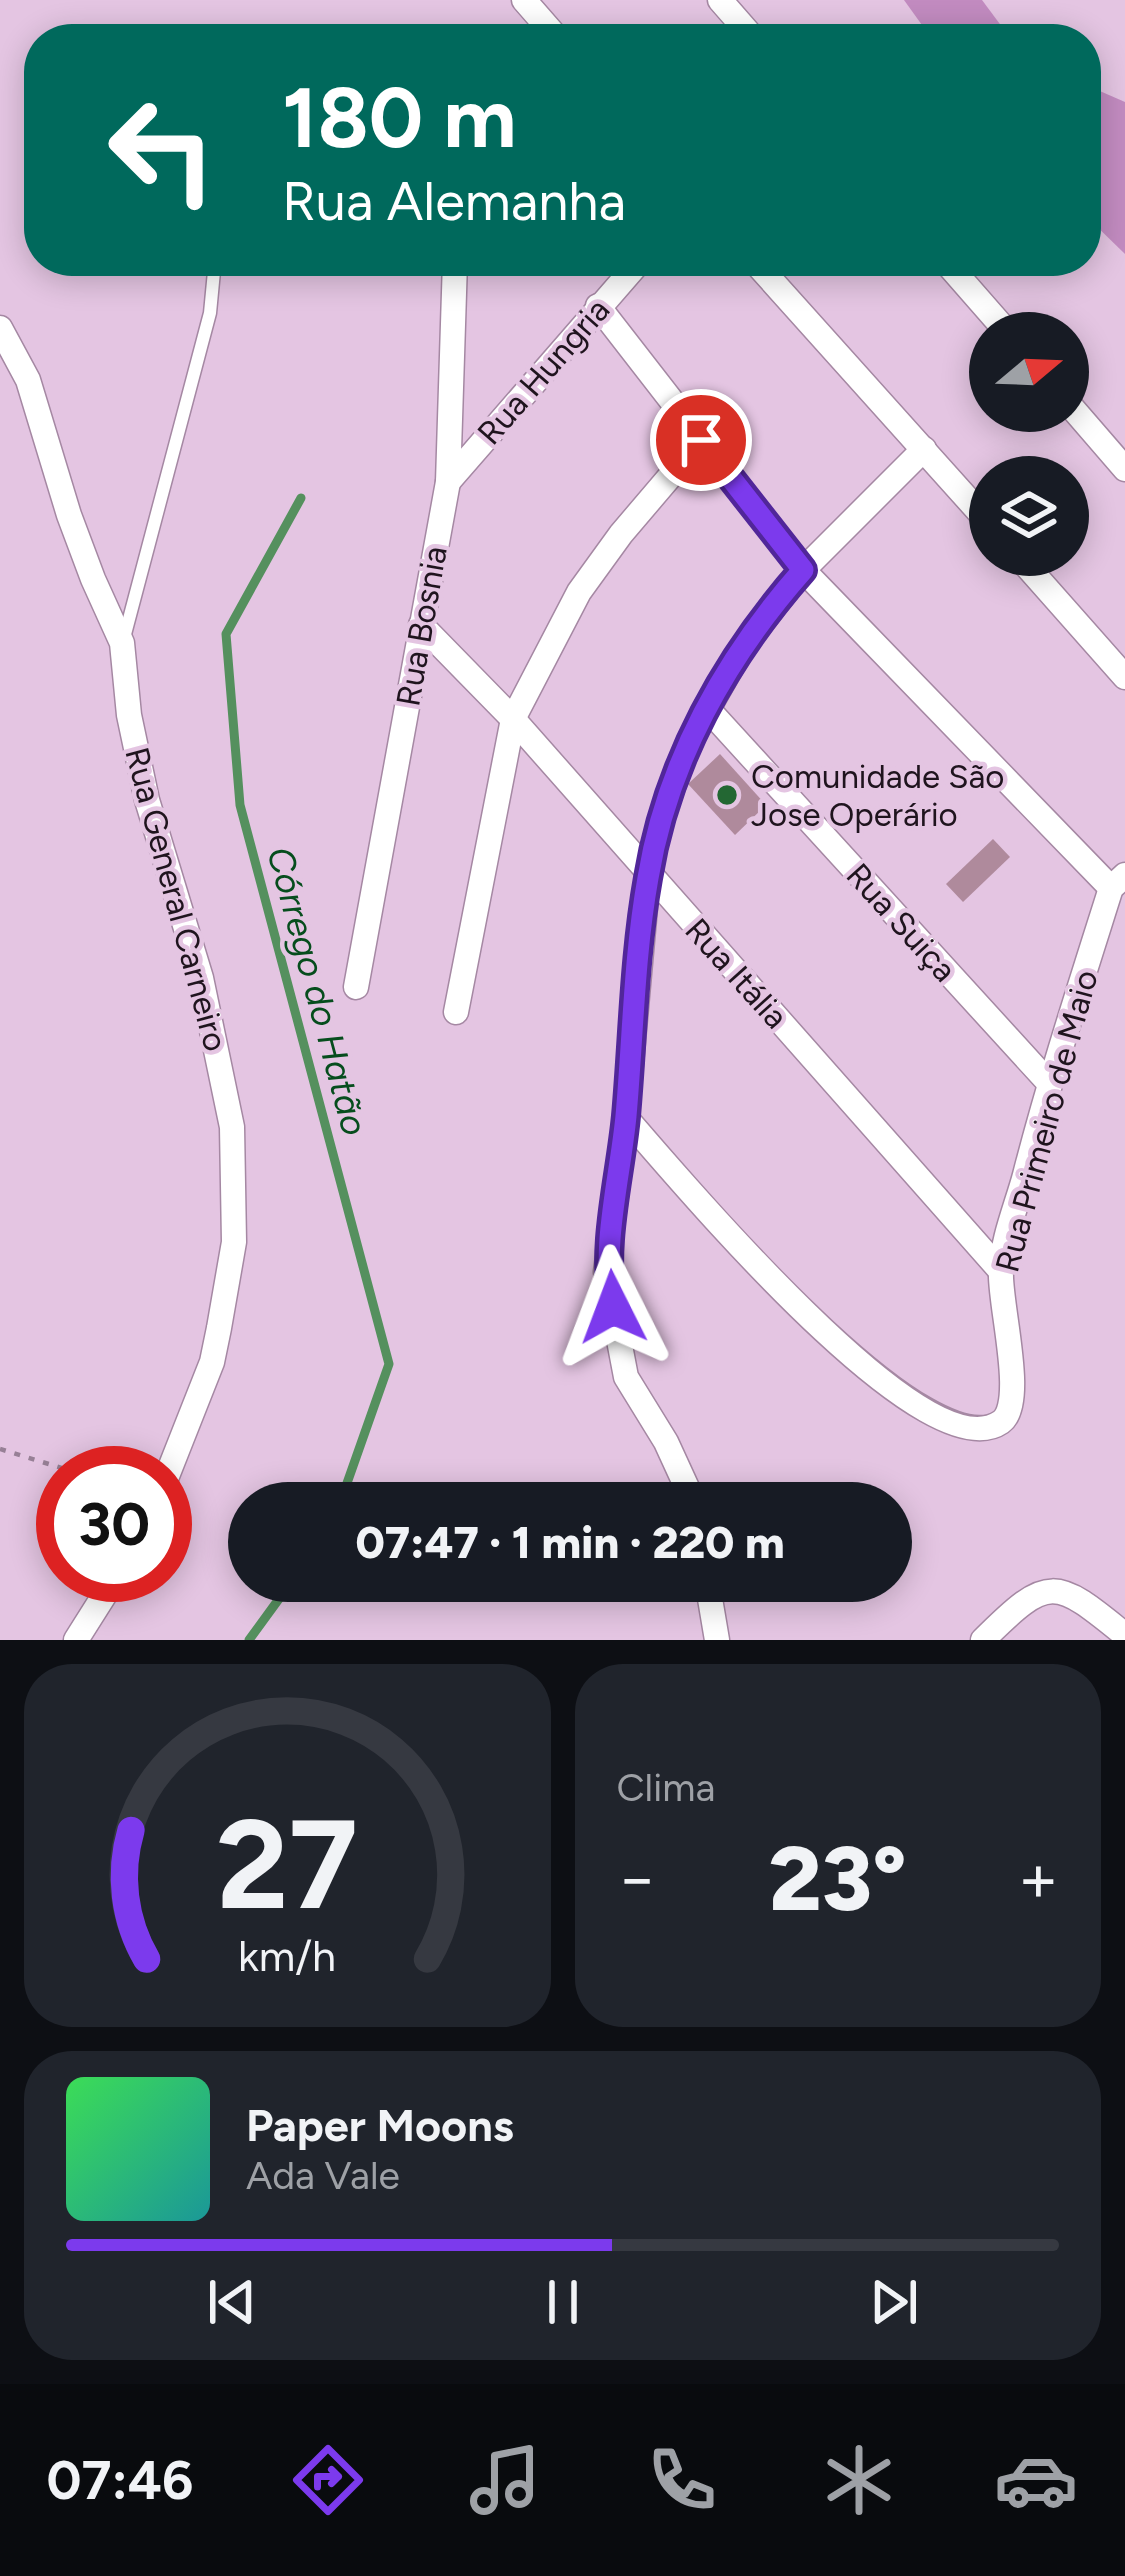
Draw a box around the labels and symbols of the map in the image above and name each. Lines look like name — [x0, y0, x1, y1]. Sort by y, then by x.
street label: Rua Hungria — [469, 290, 617, 452]
north arrow — [969, 312, 1089, 432]
pin — [650, 389, 752, 491]
street label: Rua Bosnia — [388, 543, 455, 709]
street label: Rua General Carneiro — [117, 743, 236, 1055]
place label: Comunidade São Jose Operário — [751, 757, 1004, 834]
marker: Comunidade São Jose Operário — [714, 782, 740, 808]
water label: Córrego do Hatão — [258, 842, 377, 1140]
street label: Rua Suiça — [839, 855, 965, 989]
street label: Rua Itália — [677, 911, 796, 1036]
street label: Rua Primeiro de Maio — [987, 966, 1106, 1276]
position arrow — [550, 1244, 676, 1370]
speed limit sign: 30 — [36, 1446, 192, 1602]

